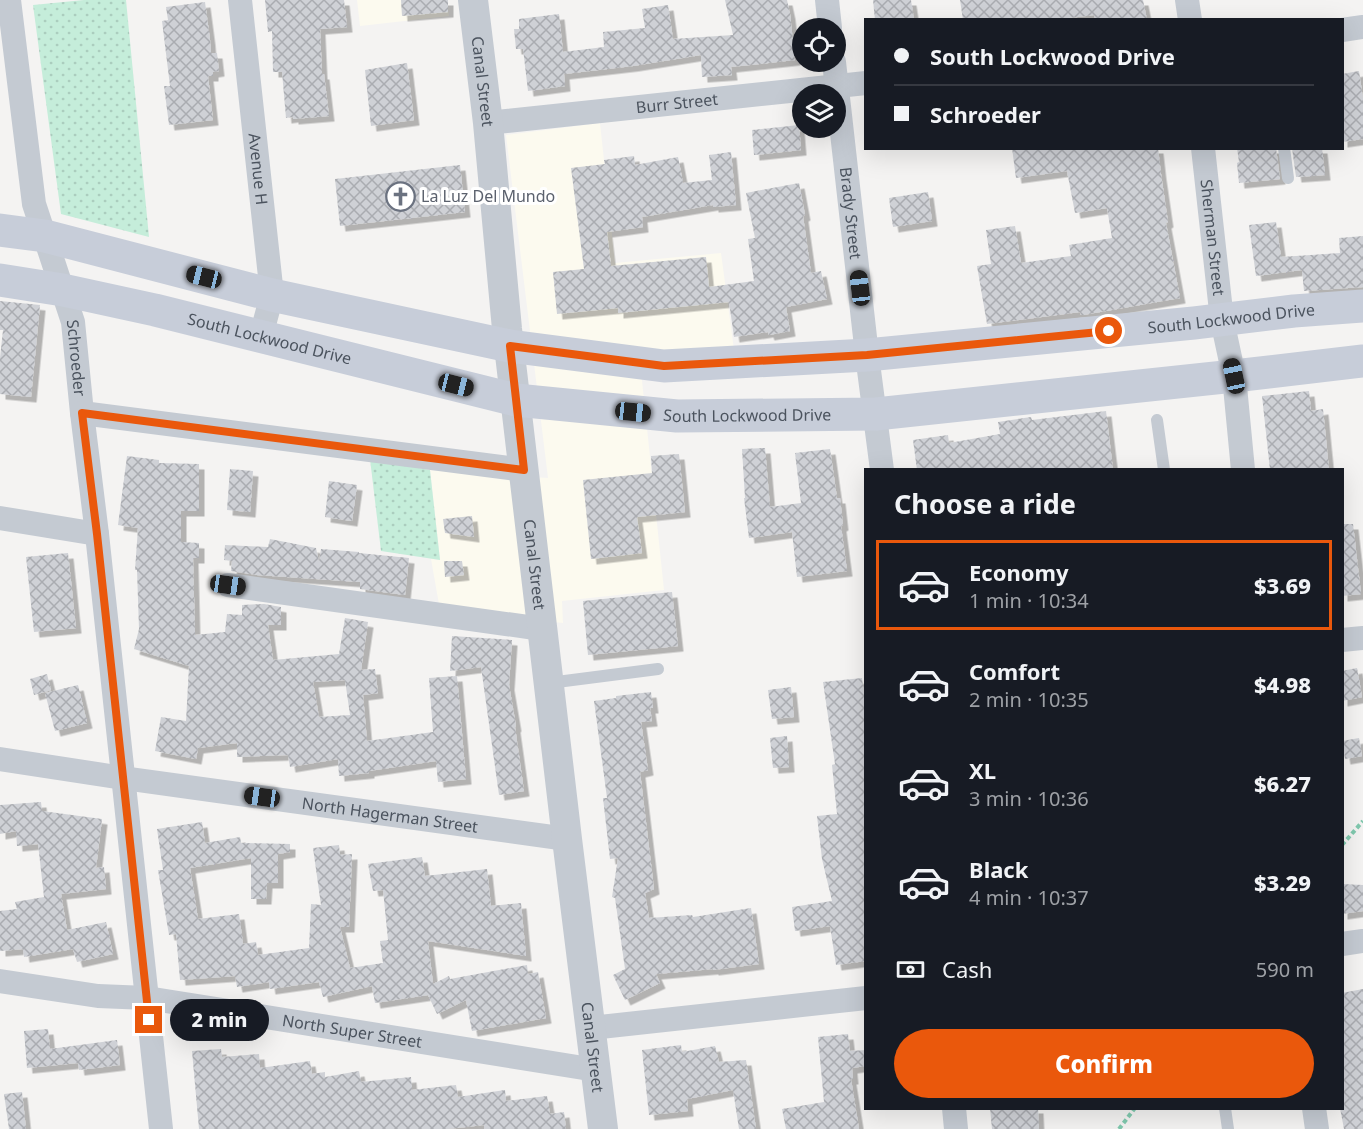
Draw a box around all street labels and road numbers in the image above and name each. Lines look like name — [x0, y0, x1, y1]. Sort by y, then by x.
street label: Canal Street — [466, 35, 499, 128]
street label: Burr Street — [635, 88, 719, 118]
street label: Avenue H — [244, 132, 273, 206]
street label: Brady Street — [835, 166, 867, 260]
street label: Sherman Street — [1196, 178, 1230, 297]
street label: South Lockwood Drive — [1147, 299, 1316, 338]
street label: South Lockwood Drive — [185, 308, 354, 370]
street label: Schroeder — [62, 319, 91, 398]
street label: South Lockwood Drive — [662, 403, 831, 427]
street label: Canal Street — [518, 518, 551, 611]
street label: North Hagerman Street — [301, 792, 480, 838]
street label: Canal Street — [576, 1001, 609, 1094]
street label: North Super Street — [281, 1009, 424, 1053]

